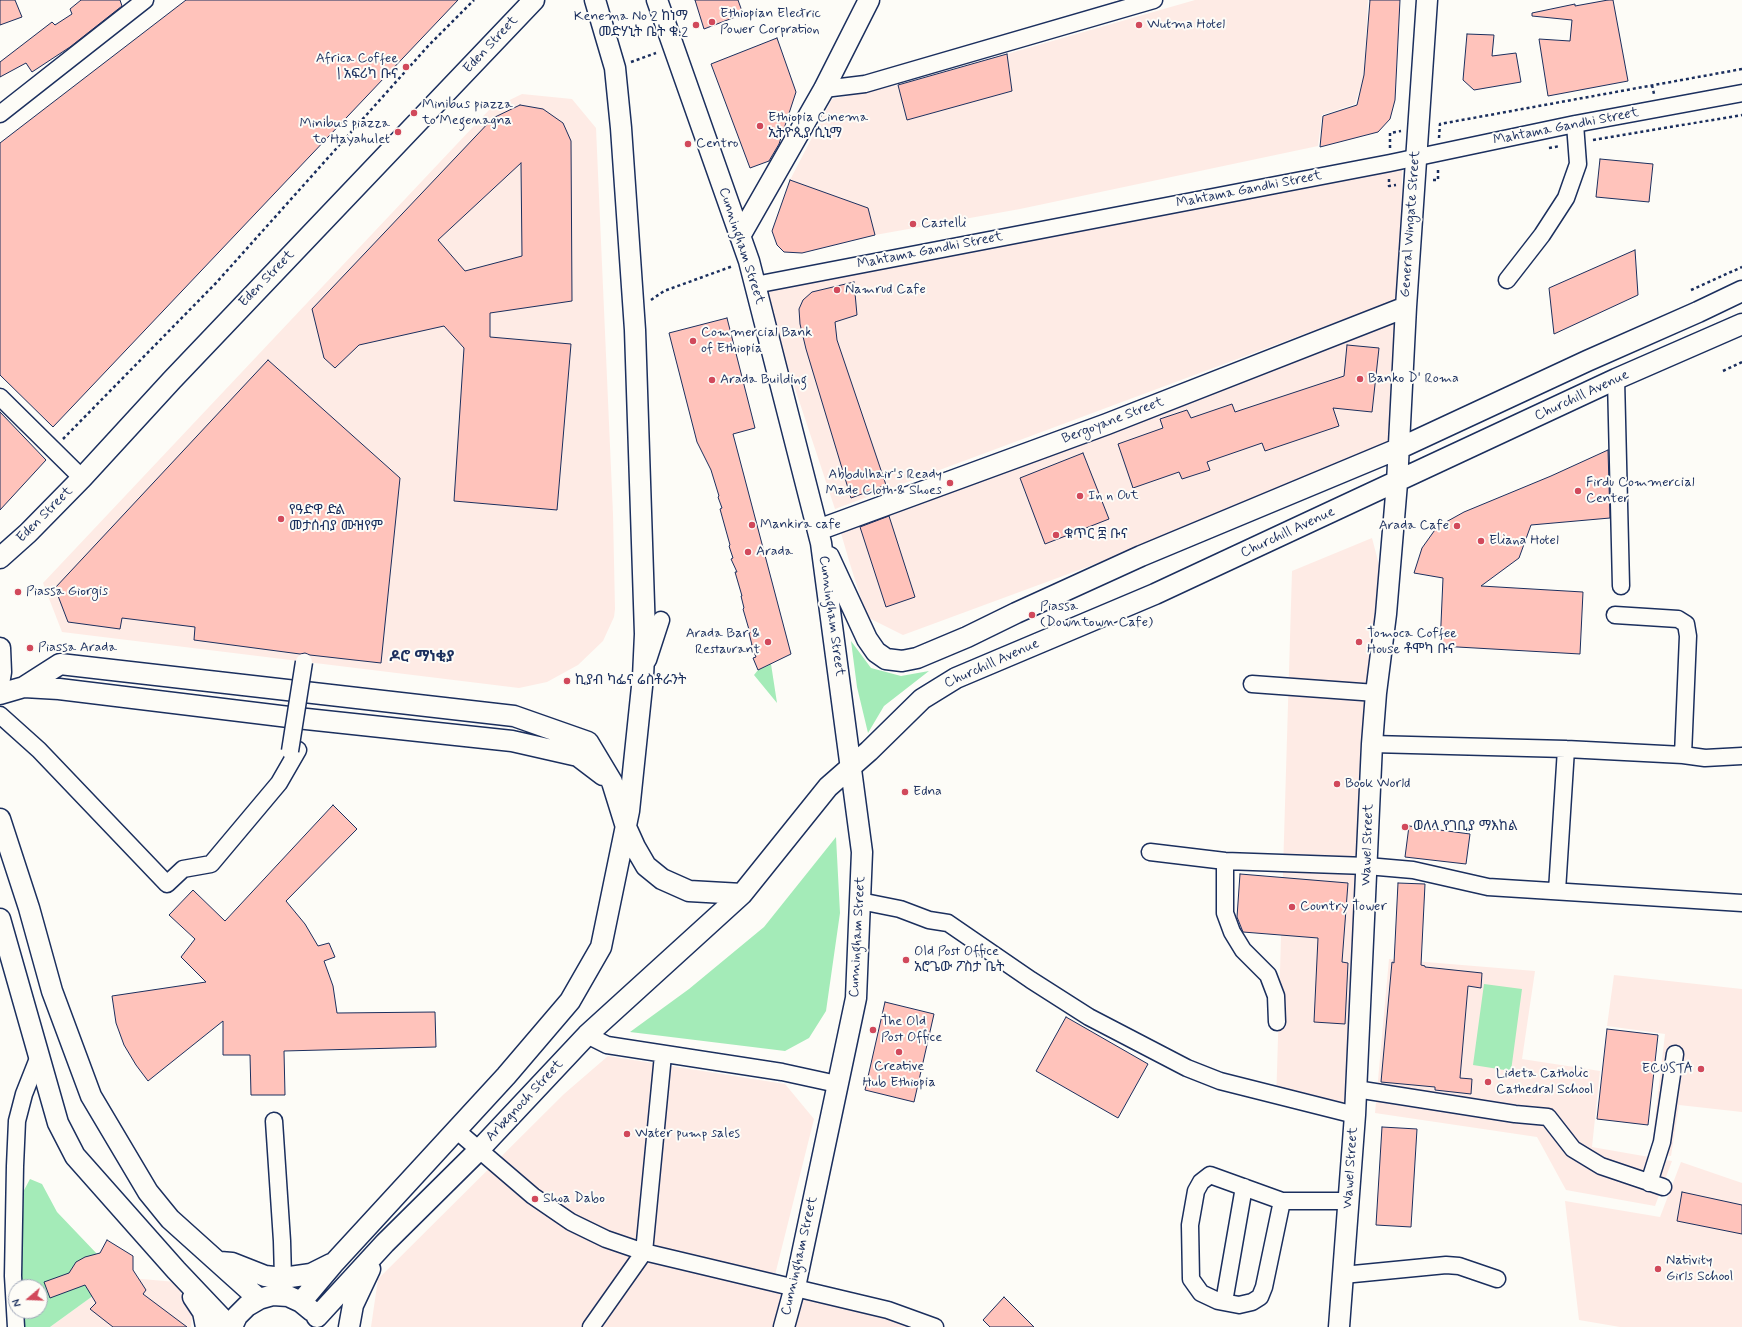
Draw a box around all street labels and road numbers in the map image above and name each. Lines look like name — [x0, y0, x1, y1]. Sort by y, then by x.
street label: Eden Street — [460, 13, 522, 77]
street label: Mahtama Gandhi Street — [1492, 105, 1640, 149]
street label: General Wingate Street — [1397, 150, 1425, 298]
street label: Mahtama Gandhi Street — [1175, 168, 1323, 212]
street label: Cunningham Street — [714, 186, 768, 306]
street label: Mahtama Gandhi Street — [856, 229, 1004, 273]
street label: Eden Street — [236, 247, 298, 311]
street label: Churchill Avenue — [1532, 367, 1632, 425]
street label: Bergoyane Street — [1060, 394, 1166, 448]
street label: Eden Street — [13, 483, 77, 547]
street label: Churchill Avenue — [1238, 504, 1338, 562]
street label: Cunningham Street — [814, 555, 848, 677]
street label: Churchill Avenue — [942, 636, 1042, 692]
street label: Wawel Street — [1358, 804, 1378, 886]
street label: Cunningham Street — [846, 876, 870, 998]
street label: Arbegnoch Street — [483, 1057, 567, 1145]
street label: Wawel Street — [1340, 1127, 1362, 1209]
street label: Cunningham Street — [778, 1195, 822, 1317]

